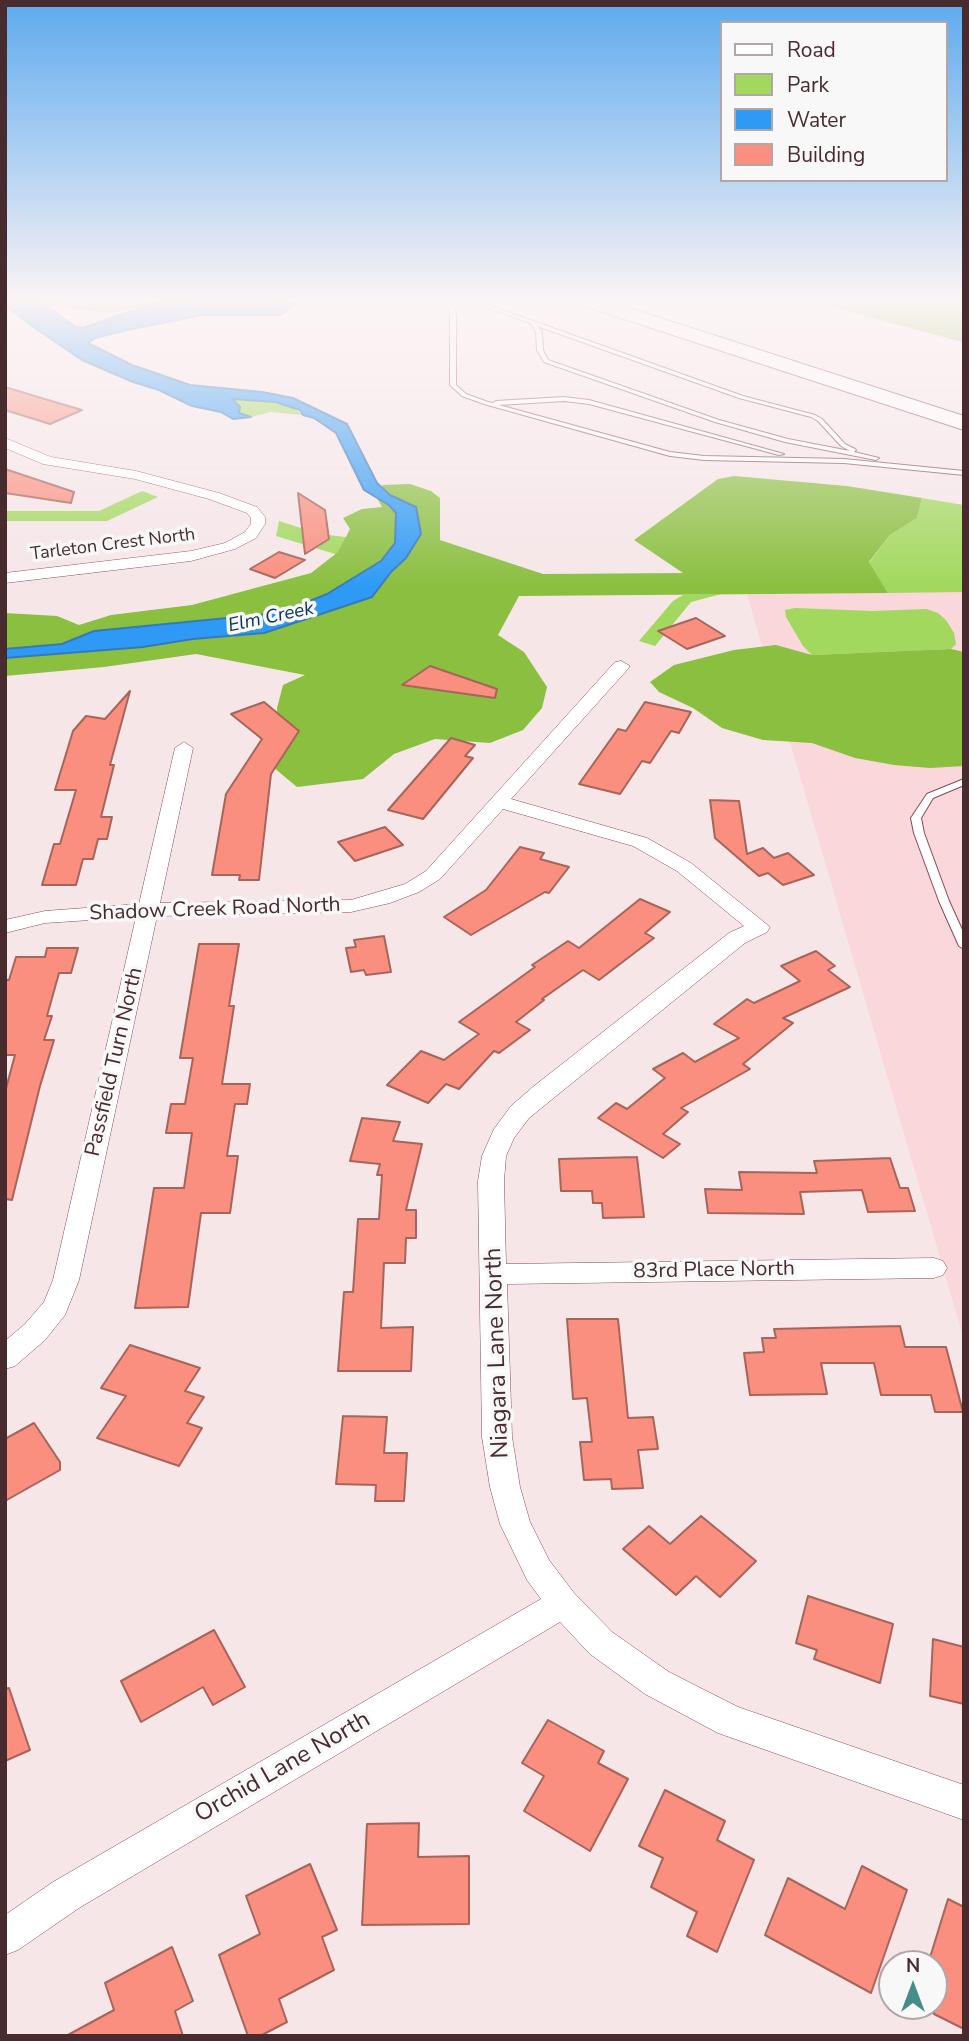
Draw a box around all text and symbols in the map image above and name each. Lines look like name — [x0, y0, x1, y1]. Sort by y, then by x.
legend — [720, 21, 948, 182]
text: Road — [787, 36, 836, 64]
text: Park — [787, 71, 829, 99]
text: Water — [787, 106, 846, 134]
text: Building — [787, 141, 865, 169]
street label: Tarleton Crest North — [29, 524, 197, 566]
water label: Elm Creek — [226, 598, 316, 638]
street label: Shadow Creek Road North — [89, 893, 341, 927]
street label: Passfield Turn North — [81, 965, 149, 1159]
street label: Niagara Lane North — [480, 1247, 516, 1459]
street label: 83rd Place North — [633, 1257, 795, 1285]
street label: Orchid Lane North — [190, 1706, 376, 1830]
north arrow — [878, 1950, 948, 2020]
text: N — [906, 1953, 920, 1979]

